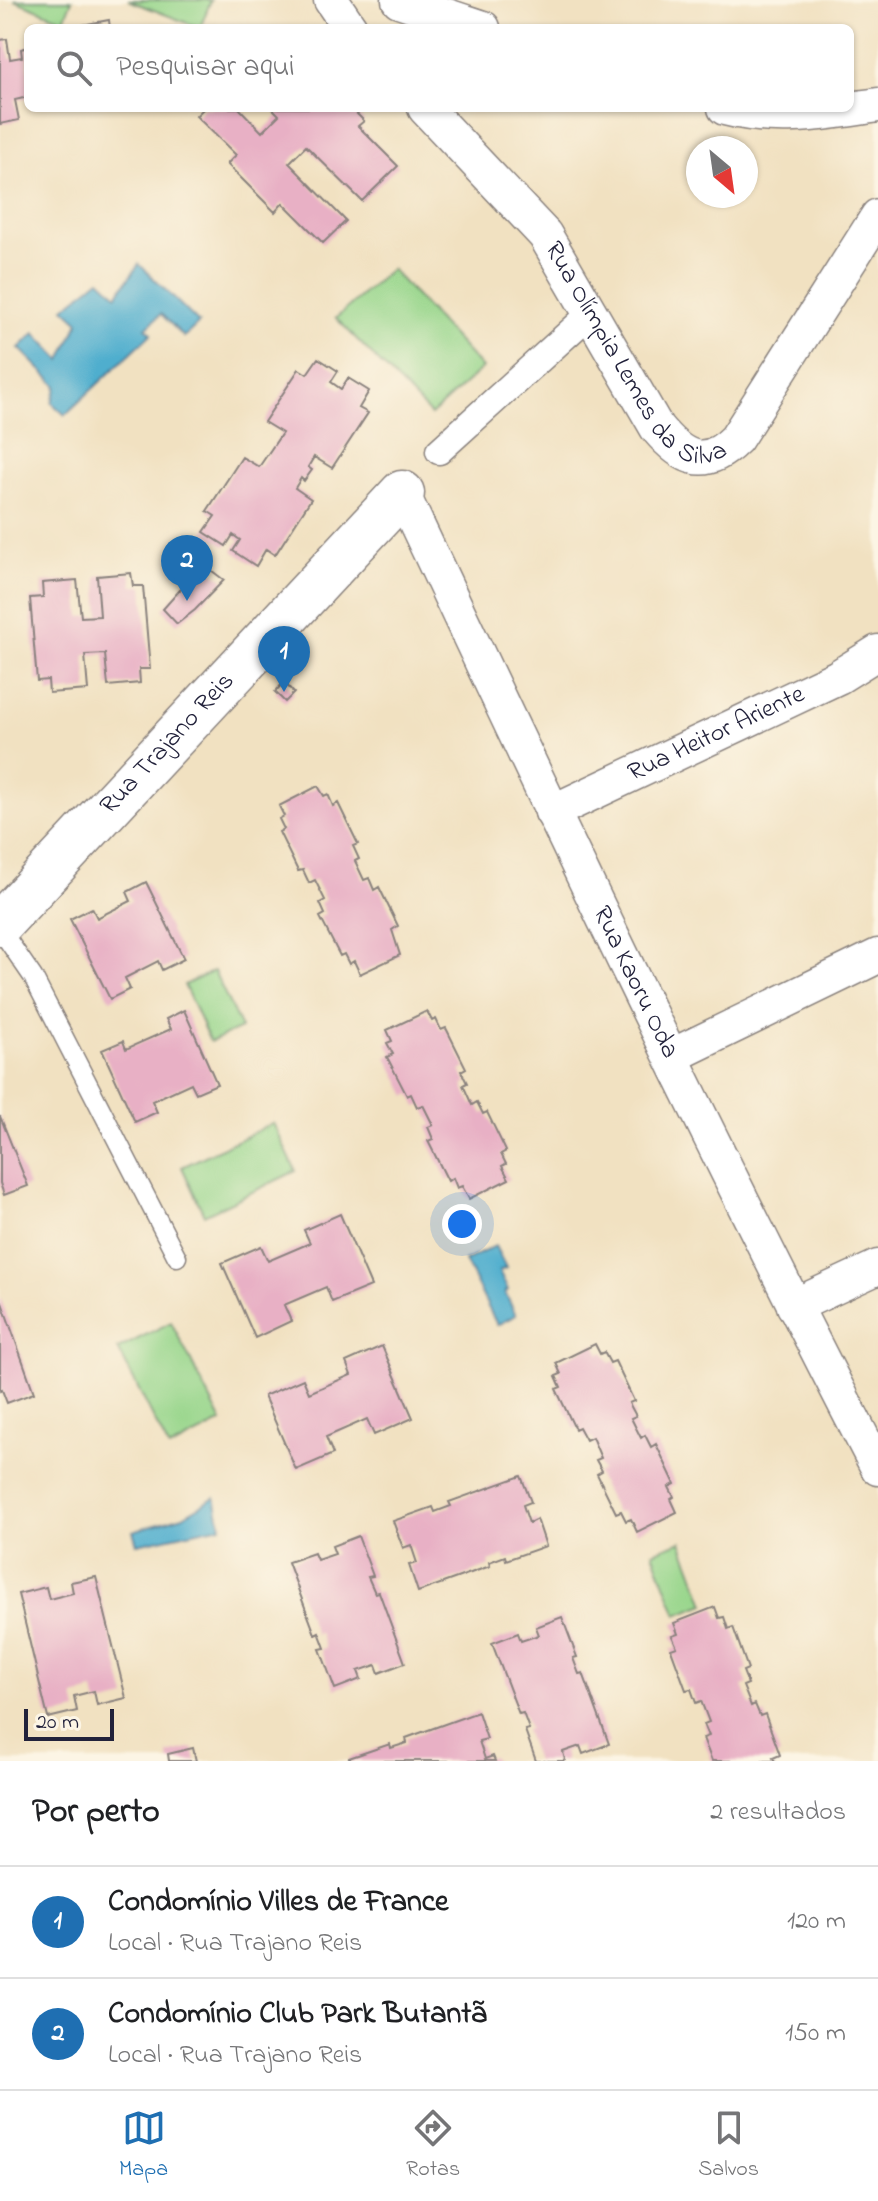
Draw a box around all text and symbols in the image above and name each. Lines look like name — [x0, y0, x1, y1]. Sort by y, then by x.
search box — [24, 24, 854, 112]
icon: search — [52, 46, 96, 90]
text: Pesquisar aqui — [116, 46, 295, 90]
north arrow — [686, 136, 758, 208]
street label: Rua Olímpia Lemes da Silva — [534, 235, 735, 477]
pin: 2 — [161, 535, 213, 601]
pin: 1 — [258, 626, 310, 692]
street label: Rua Trajano Reis — [92, 664, 244, 824]
street label: Rua Heitor Ariente — [622, 676, 812, 792]
street label: Rua Kaoru Oda — [582, 900, 688, 1065]
your location — [442, 1204, 482, 1244]
scale bar — [24, 1705, 114, 1741]
text: 20 m — [36, 1707, 79, 1739]
text: Por perto — [32, 1788, 160, 1838]
text: 2 resultados — [710, 1794, 846, 1832]
text: Condomínio Villes de France — [108, 1881, 448, 1925]
text: 1 — [54, 1903, 62, 1941]
text: 120 m — [787, 1903, 846, 1941]
text: Local · Rua Trajano Reis — [108, 1925, 362, 1963]
text: Condomínio Club Park Butantã — [108, 1993, 487, 2037]
text: 2 — [52, 2015, 64, 2053]
text: 150 m — [785, 2015, 846, 2053]
text: Local · Rua Trajano Reis — [108, 2037, 362, 2075]
tab: Mapa — [119, 2106, 168, 2186]
tab: Rotas — [406, 2106, 460, 2186]
tab: Salvos — [698, 2106, 759, 2186]

